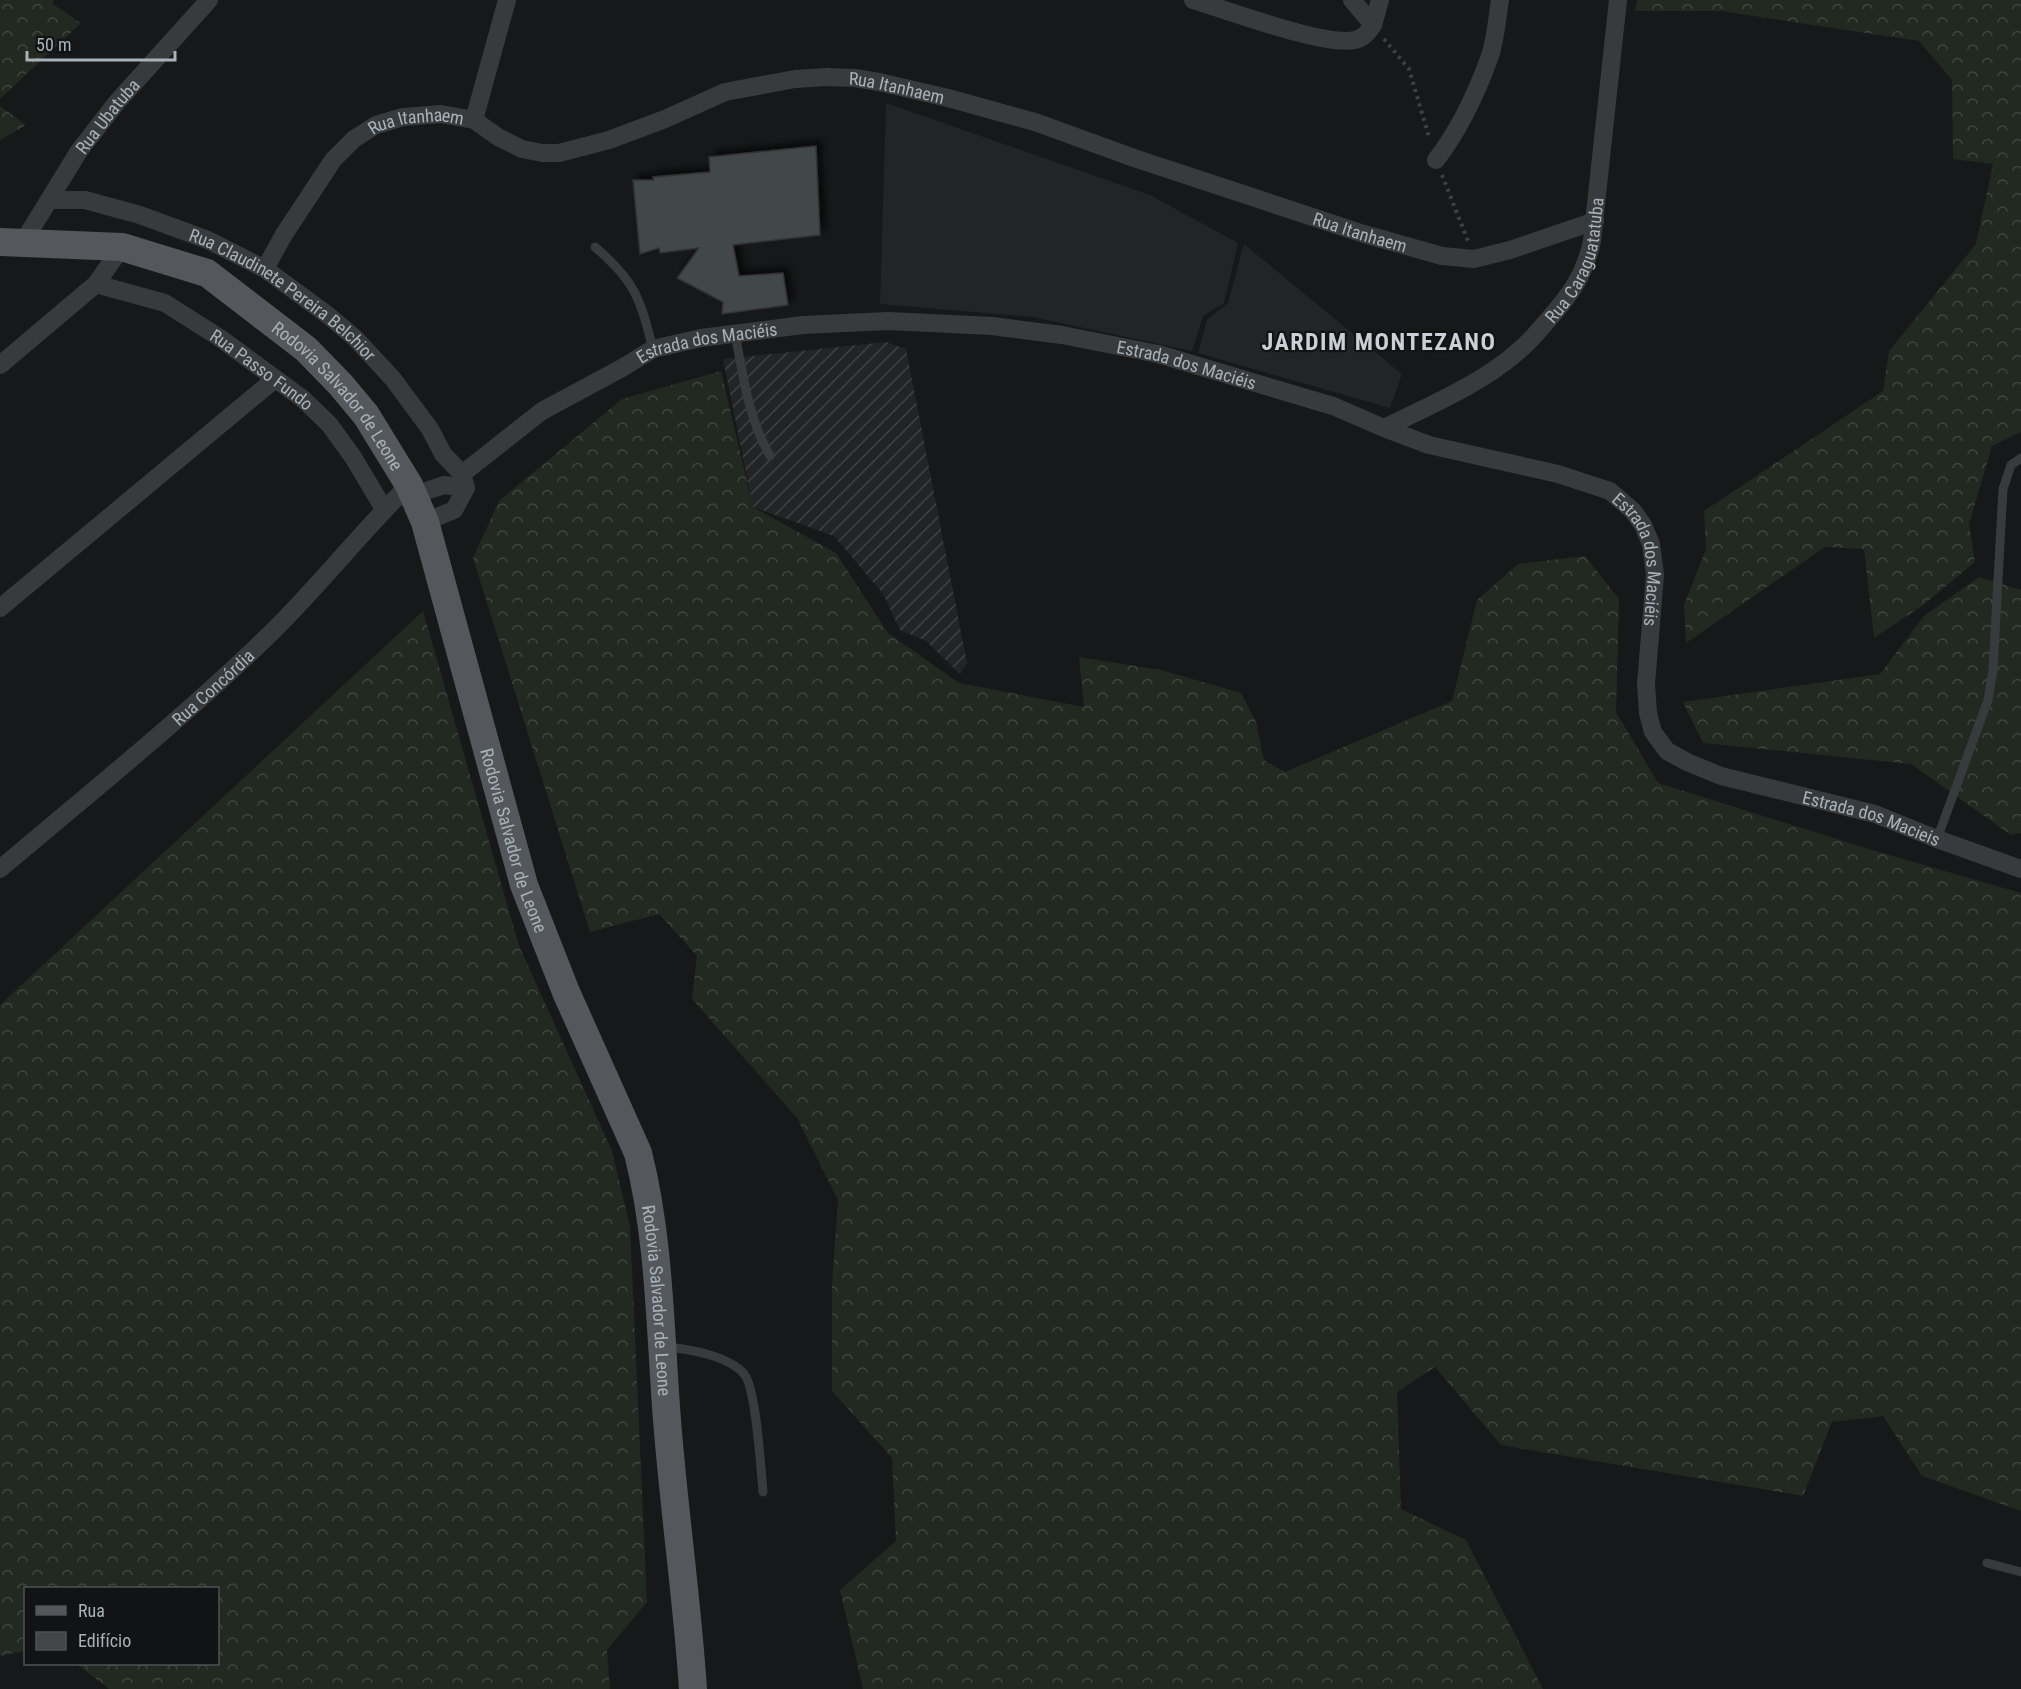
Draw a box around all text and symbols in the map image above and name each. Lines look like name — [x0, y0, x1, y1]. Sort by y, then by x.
scale bar — [27, 24, 176, 62]
text: 50 m — [36, 34, 71, 55]
street label: Rua Itanhaem — [849, 67, 947, 107]
street label: Rua Ubatuba — [71, 74, 144, 158]
street label: Rua Itanhaem — [364, 103, 466, 138]
street label: Rua Caraguatatuba — [1540, 196, 1607, 327]
street label: Rua Itanhaem — [1310, 207, 1410, 256]
street label: Rua Claudinete Pereira Belchior — [187, 224, 381, 365]
street label: Rodovia Salvador de Leone — [268, 317, 408, 474]
street label: Estrada dos Maciéis — [632, 318, 778, 367]
street label: Rua Passo Fundo — [207, 324, 318, 414]
district label: JARDIM MONTEZANO — [1261, 328, 1497, 356]
street label: Estrada dos Maciéis — [1115, 336, 1259, 393]
street label: Estrada dos Maciéis — [1609, 488, 1666, 627]
street label: Rua Concórdia — [167, 645, 258, 730]
street label: Rodovia Salvador de Leone — [477, 746, 552, 935]
street label: Estrada dos Macieis — [1800, 786, 1943, 850]
street label: Rodovia Salvador de Leone — [638, 1203, 676, 1397]
legend — [24, 1587, 219, 1665]
text: Rua — [78, 1600, 105, 1621]
text: Edifício — [78, 1630, 131, 1651]

